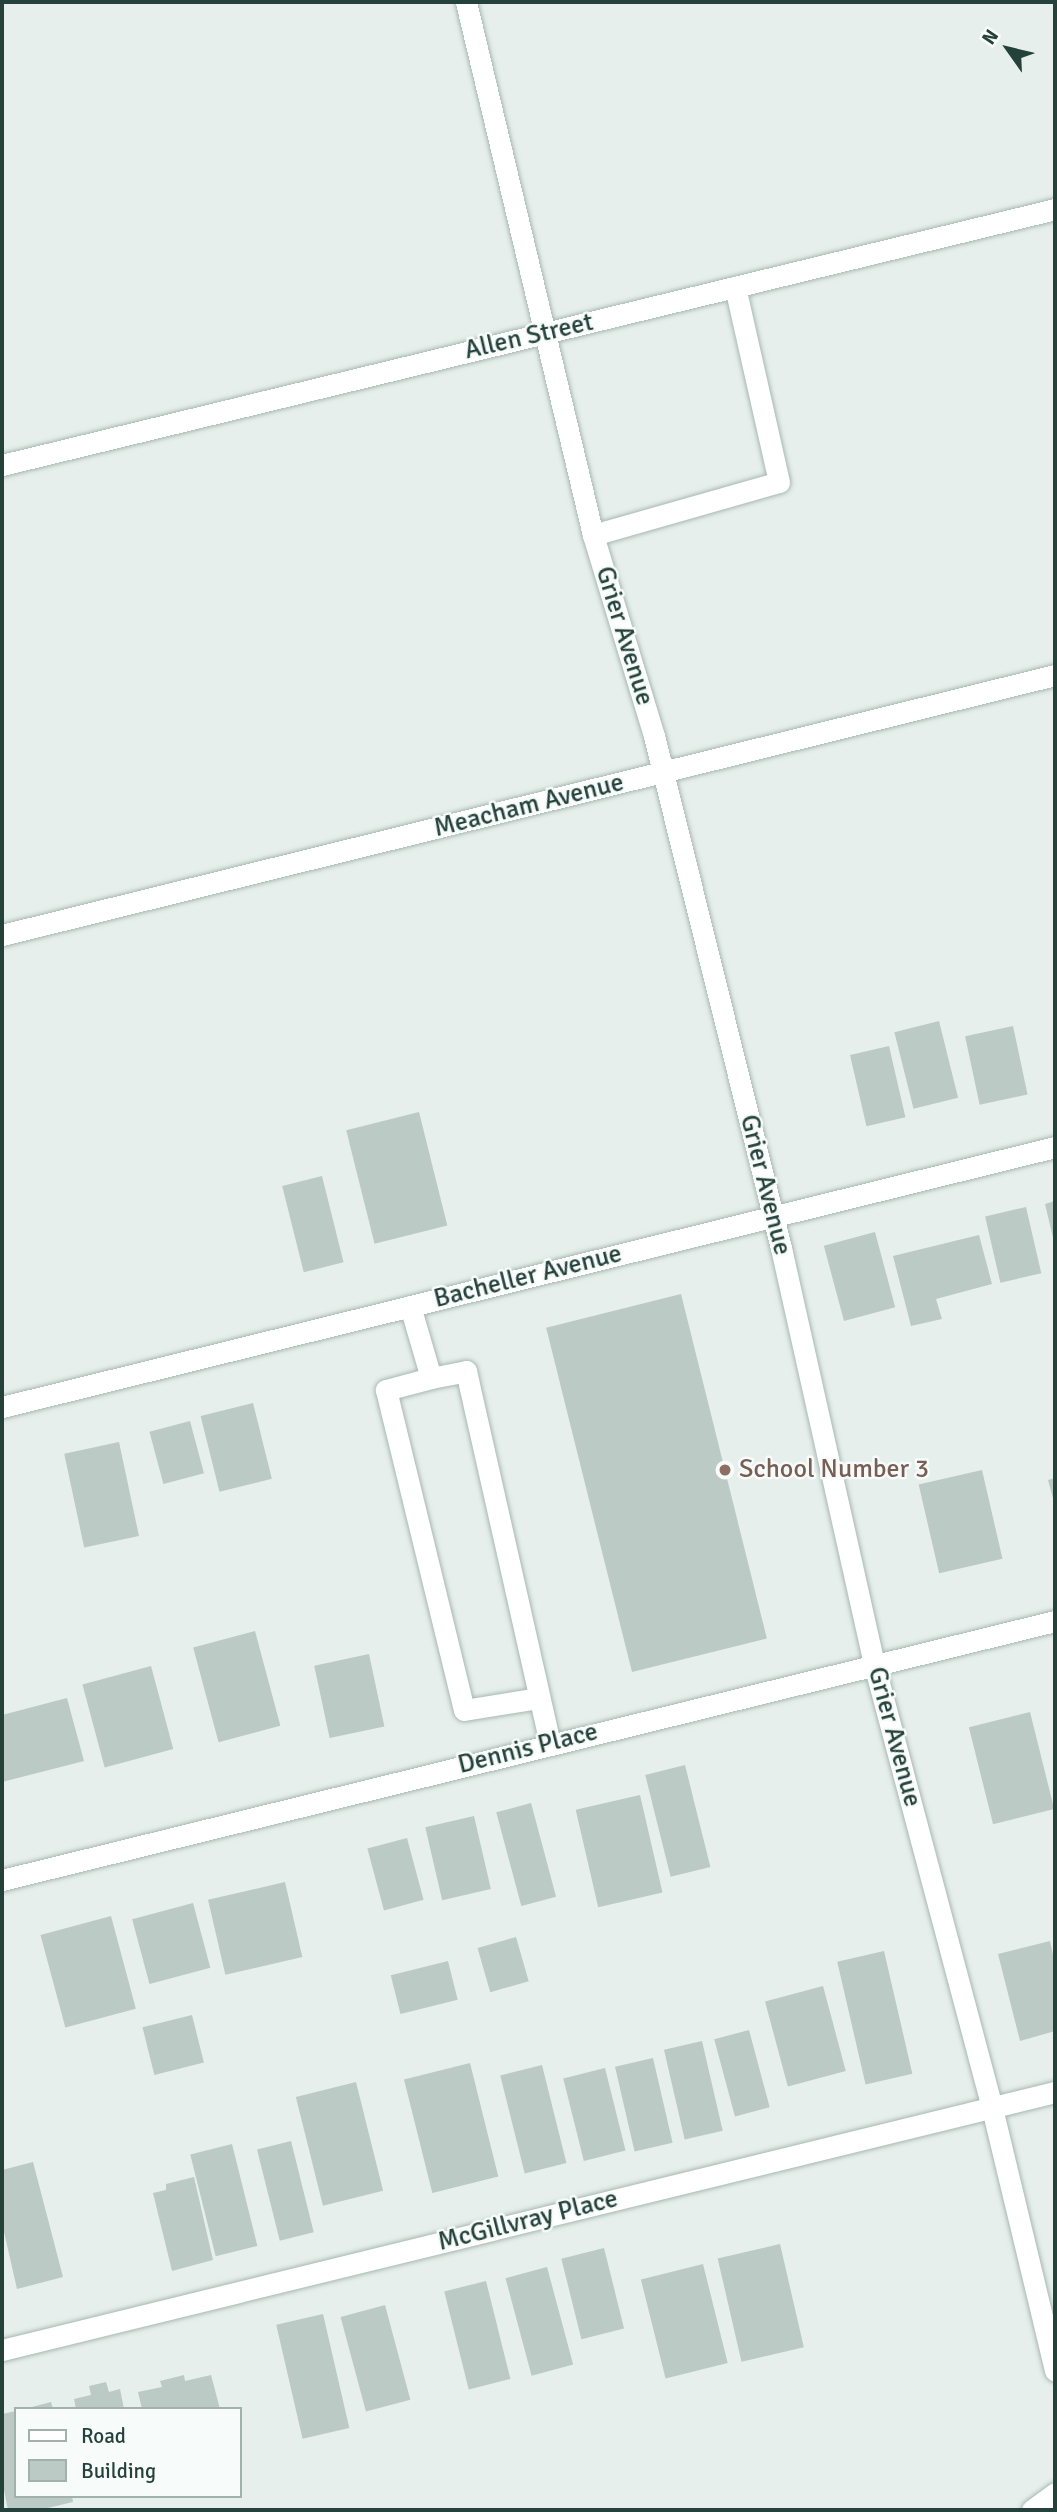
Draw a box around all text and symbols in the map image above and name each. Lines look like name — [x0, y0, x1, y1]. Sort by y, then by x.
north arrow — [973, 14, 1043, 84]
text: N — [977, 25, 1004, 49]
street label: Allen Street — [462, 307, 596, 367]
street label: Grier Avenue — [588, 563, 660, 709]
street label: Meacham Avenue — [431, 767, 627, 845]
street label: Grier Avenue — [733, 1112, 797, 1258]
street label: Bacheller Avenue — [431, 1239, 625, 1315]
place label: School Number 3 — [739, 1454, 929, 1486]
marker: School Number 3 — [717, 1462, 733, 1478]
street label: Grier Avenue — [860, 1664, 928, 1810]
street label: Dennis Place — [455, 1717, 601, 1781]
street label: McGillvray Place — [435, 2184, 621, 2258]
legend — [14, 2407, 242, 2498]
text: Road — [81, 2423, 126, 2449]
text: Building — [81, 2458, 156, 2484]

